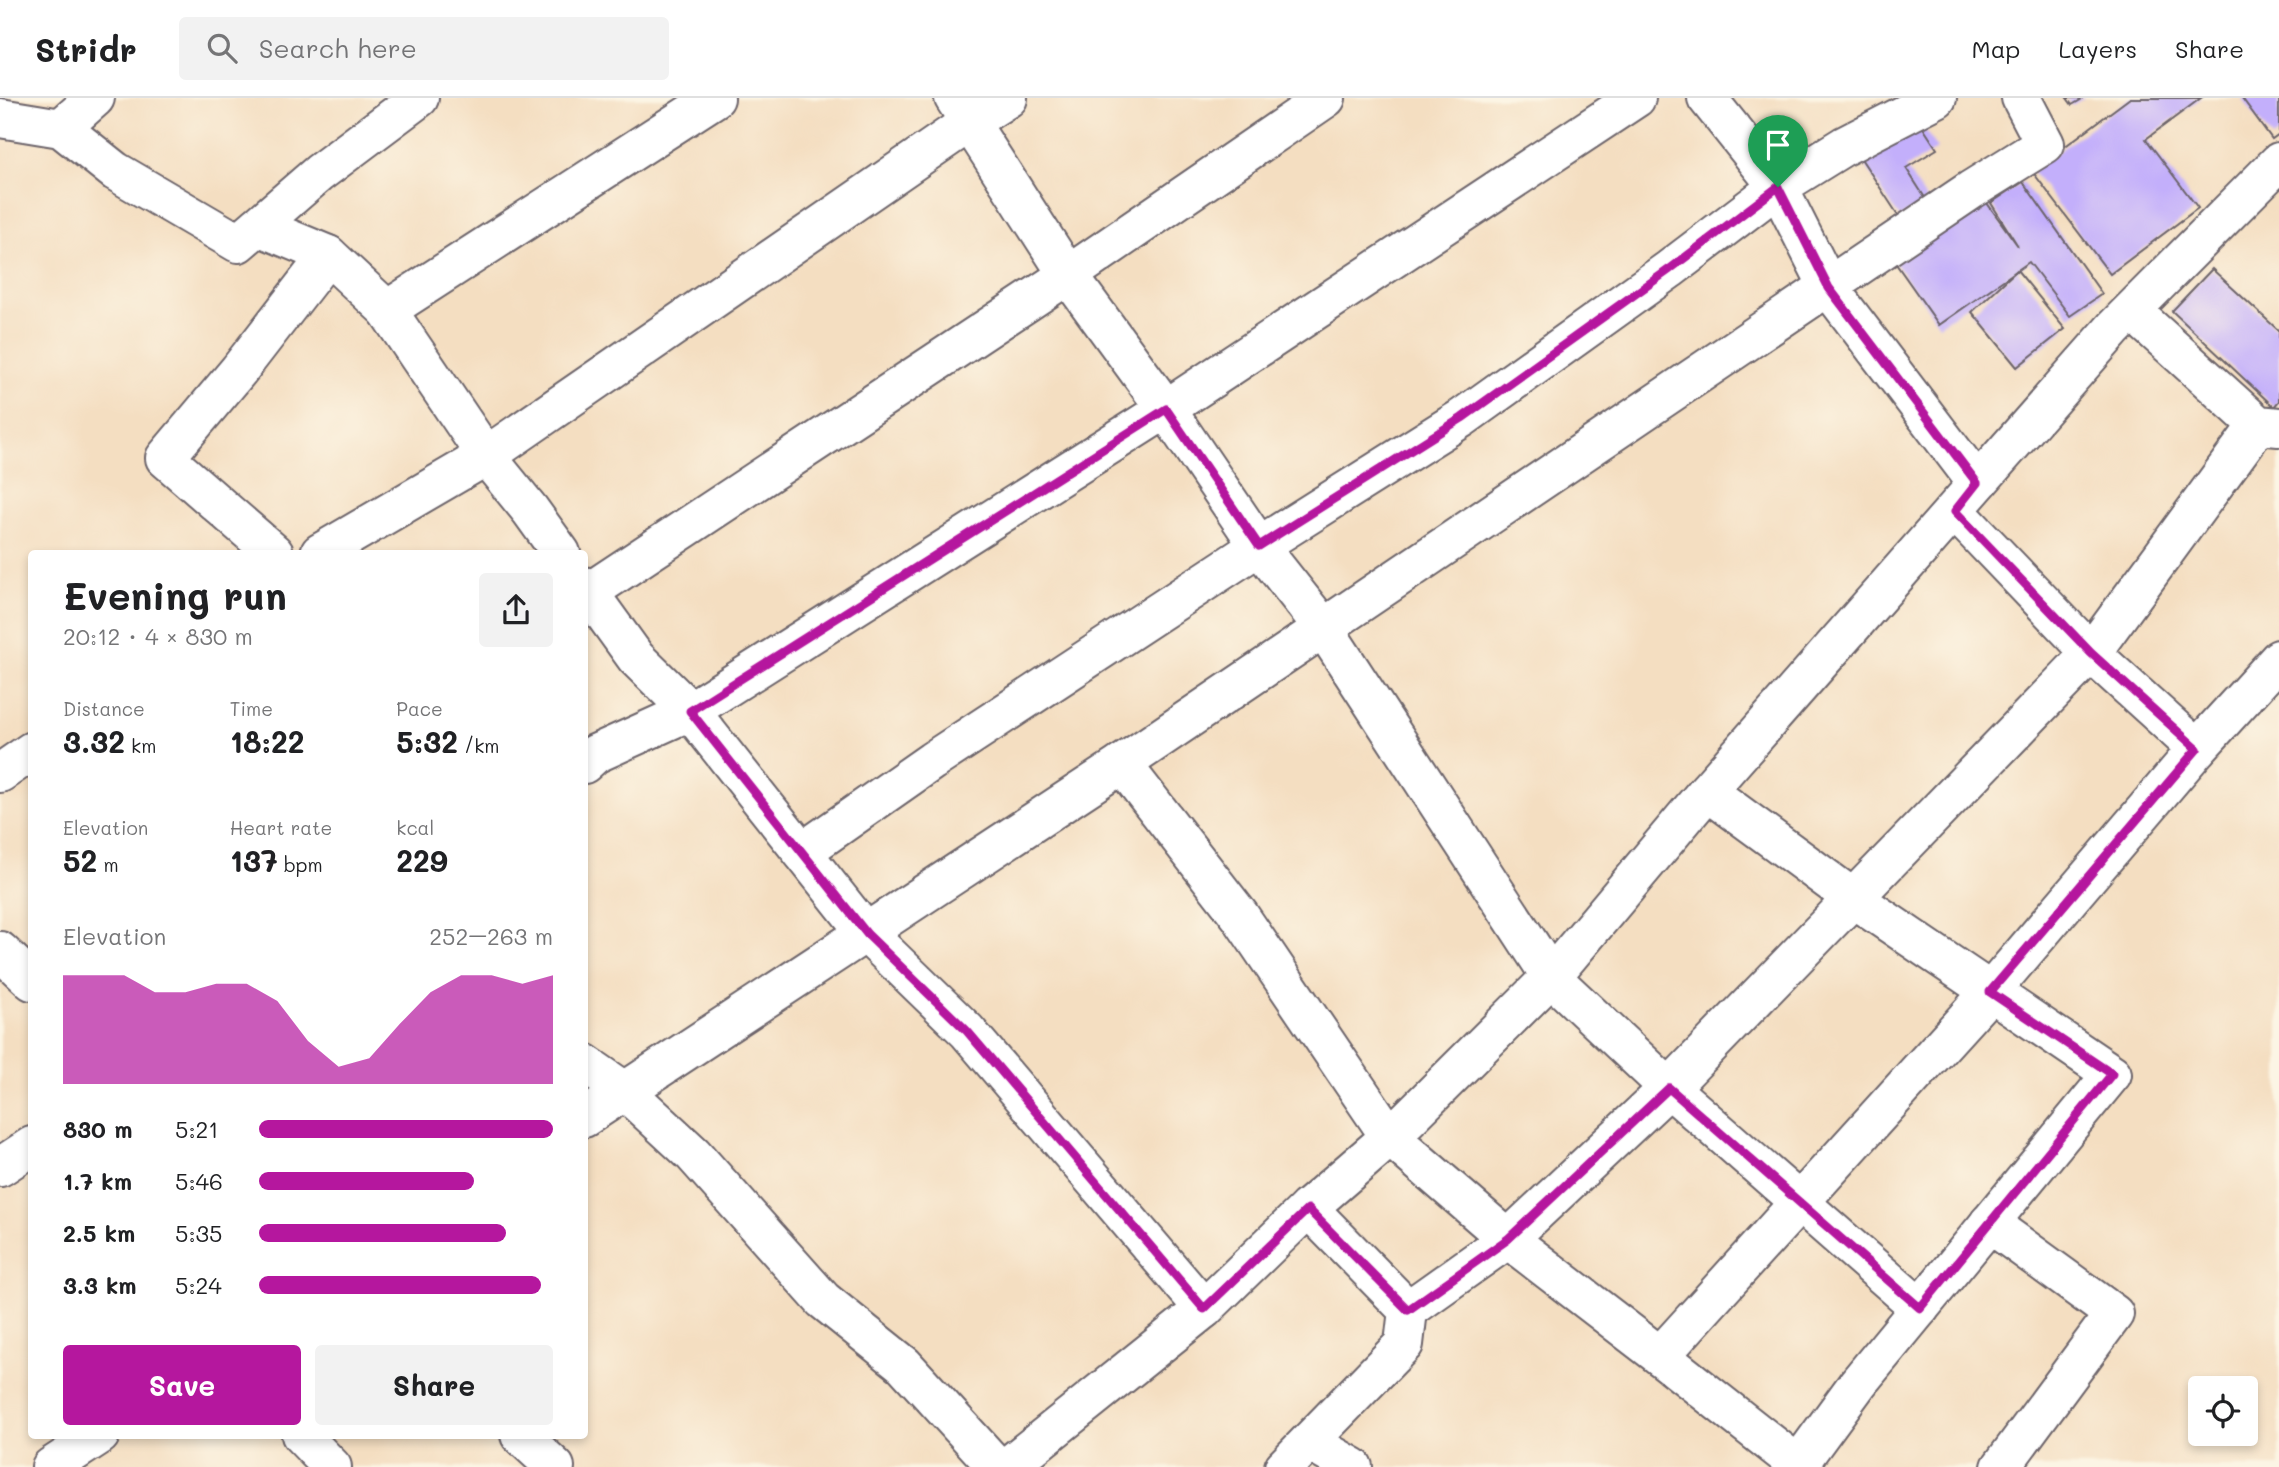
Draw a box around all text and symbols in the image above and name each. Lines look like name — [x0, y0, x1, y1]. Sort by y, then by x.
search box — [179, 17, 669, 80]
text: Stridr — [35, 27, 137, 70]
icon: search — [203, 29, 241, 67]
text: Search here — [259, 31, 417, 65]
text: Map — [1972, 33, 2020, 64]
text: Layers — [2058, 33, 2137, 64]
text: Share — [2175, 33, 2244, 64]
pin — [1748, 115, 1808, 187]
icon: arrive — [1759, 126, 1797, 164]
text: Evening run — [63, 570, 287, 620]
button: share — [479, 573, 553, 647]
text: 20:12 · 4 × 830 m — [63, 621, 253, 651]
text: Distance — [63, 696, 145, 721]
text: Time — [230, 696, 273, 721]
text: Pace — [396, 696, 443, 721]
text: 3.32 — [63, 721, 125, 761]
text: 18:22 — [230, 721, 305, 761]
text: 5:32 — [396, 721, 458, 761]
text: km — [125, 733, 156, 758]
text: /km — [458, 733, 499, 758]
text: Elevation — [63, 815, 148, 840]
text: Heart rate — [230, 815, 332, 840]
text: kcal — [396, 815, 434, 840]
text: 52 — [63, 840, 97, 880]
text: 137 — [230, 840, 278, 880]
text: 229 — [396, 840, 448, 880]
text: m — [97, 852, 119, 877]
text: bpm — [278, 852, 323, 877]
text: Elevation — [63, 921, 166, 951]
text: 252–263 m — [429, 921, 553, 951]
text: 830 m — [63, 1114, 132, 1144]
text: 5:21 — [175, 1114, 219, 1144]
text: 1.7 km — [63, 1166, 132, 1196]
text: 5:46 — [175, 1166, 223, 1196]
text: 2.5 km — [63, 1218, 135, 1248]
text: 5:35 — [175, 1218, 222, 1248]
text: 3.3 km — [63, 1270, 137, 1300]
text: 5:24 — [175, 1270, 222, 1300]
button: Save — [63, 1345, 301, 1425]
button: Share — [315, 1345, 553, 1425]
map controls — [2188, 1376, 2258, 1446]
button: locate — [2188, 1376, 2258, 1446]

